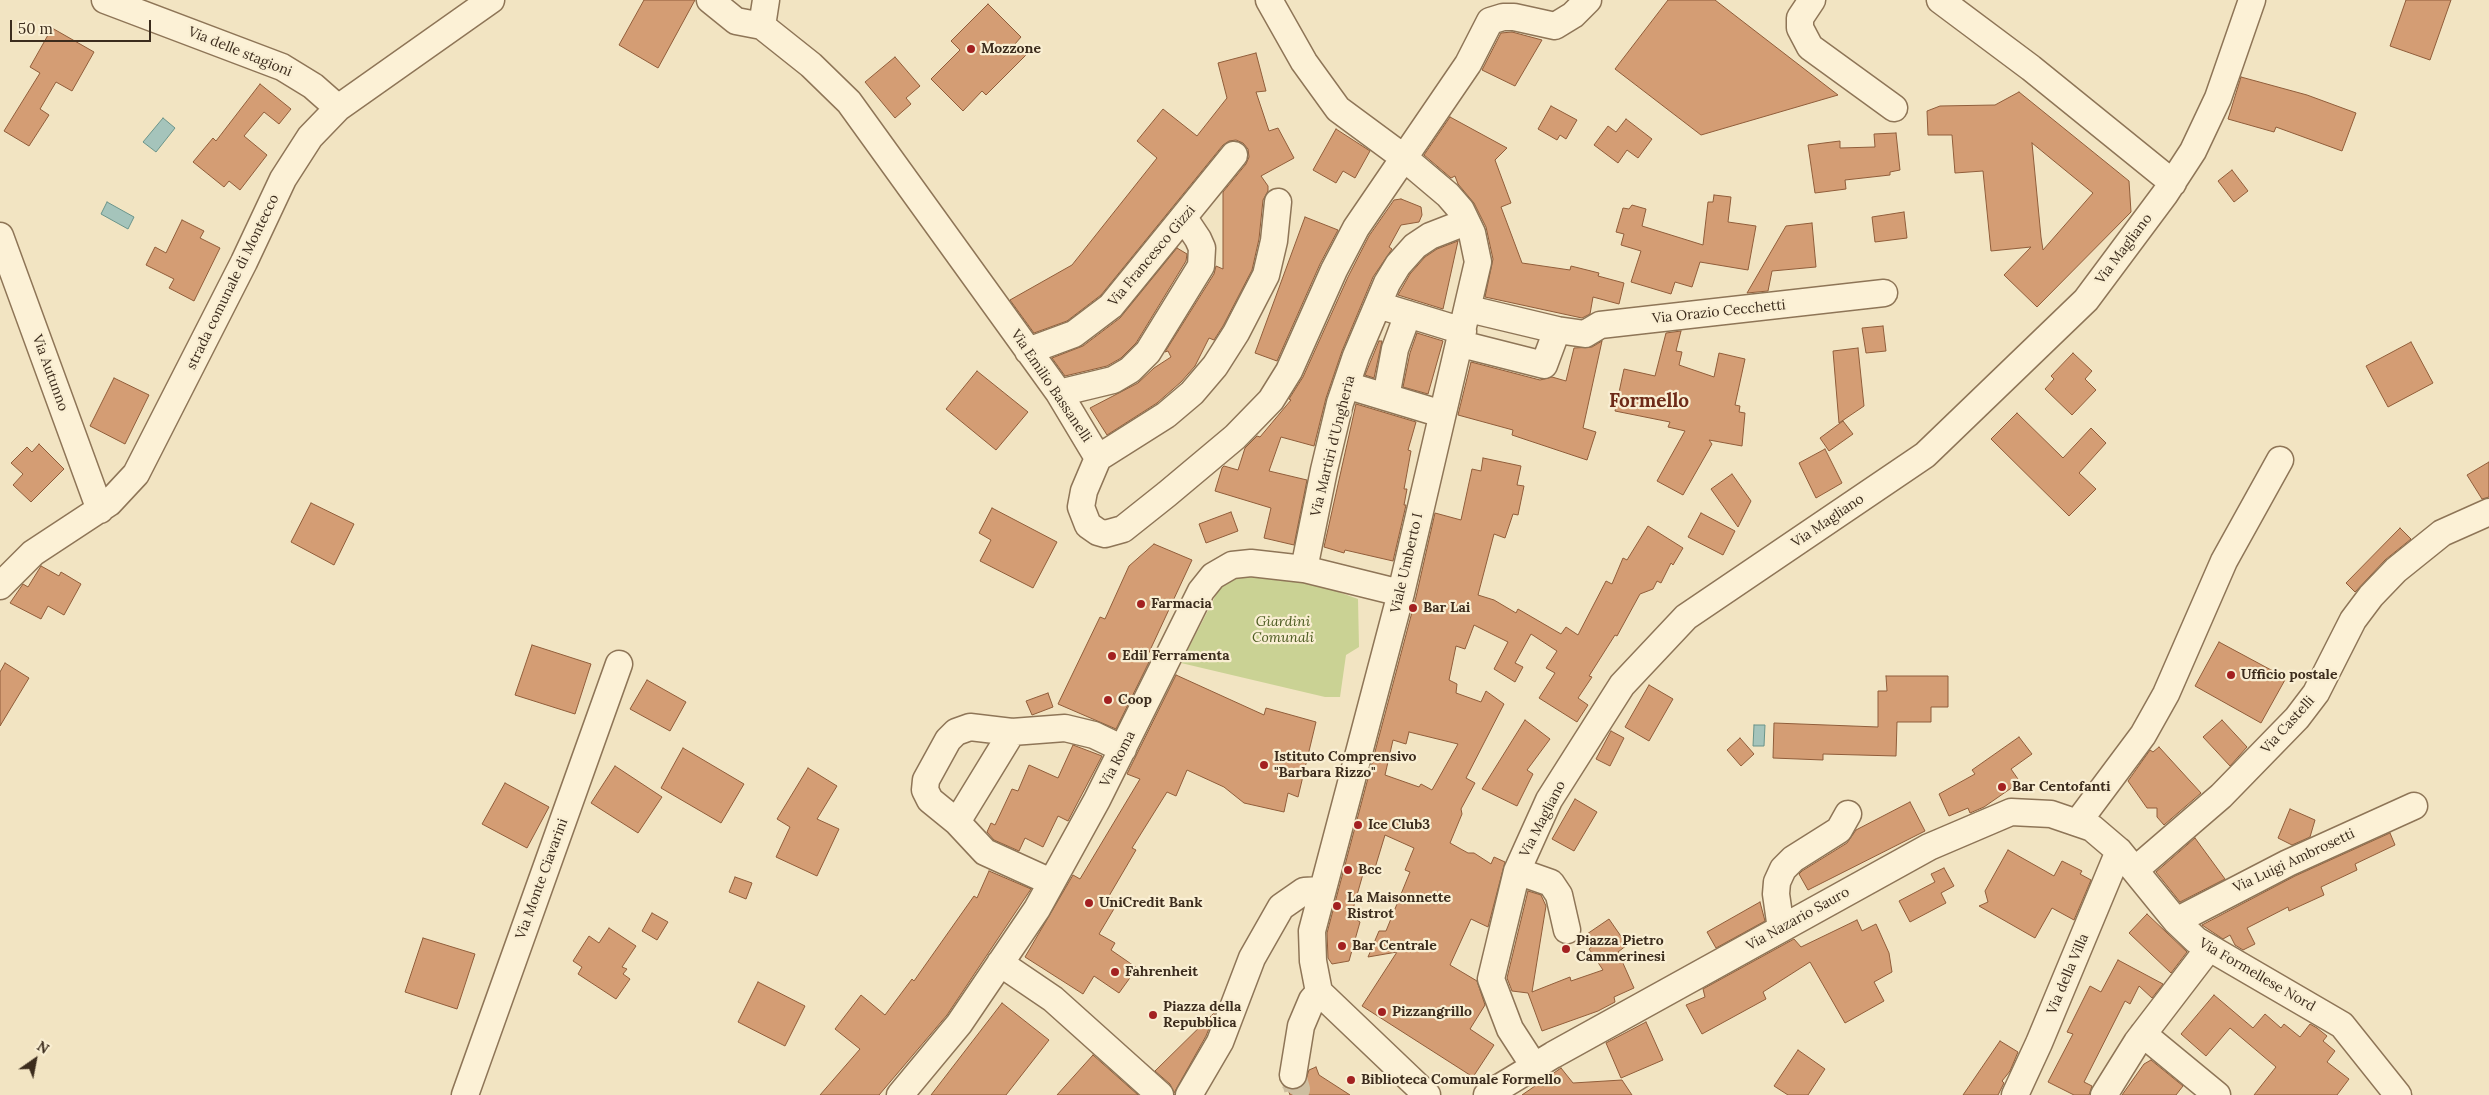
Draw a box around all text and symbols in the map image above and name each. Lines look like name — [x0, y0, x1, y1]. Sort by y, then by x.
scale bar — [12, 10, 154, 42]
text: 50 m — [18, 19, 53, 38]
street label: Via delle stagioni — [186, 24, 294, 80]
place label: Mozzone — [981, 41, 1041, 57]
marker: Mozzone — [965, 43, 977, 55]
street label: strada comunale di Montecco — [183, 192, 283, 372]
street label: Via Francesco Gizzi — [1105, 202, 1199, 310]
street label: Via Magliano — [2092, 211, 2156, 287]
street label: Via Orazio Cecchetti — [1652, 297, 1786, 327]
street label: Via Emilio Bassanelli — [1007, 326, 1095, 446]
street label: Via Autunno — [28, 333, 72, 413]
street label: Via Martiri d'Ungheria — [1307, 374, 1359, 518]
district label: Formello — [1609, 391, 1689, 413]
street label: Via Magliano — [1789, 491, 1867, 551]
street label: Viale Umberto I — [1387, 511, 1427, 615]
place label: Farmacia — [1151, 596, 1212, 612]
marker: Farmacia — [1135, 598, 1147, 610]
place label: Bar Lai — [1423, 600, 1470, 616]
marker: Bar Lai — [1407, 602, 1419, 614]
park label: Giardini Comunali — [1252, 614, 1314, 646]
place label: Edil Ferramenta — [1122, 648, 1230, 664]
marker: Edil Ferramenta — [1106, 650, 1118, 662]
place label: Ufficio postale — [2241, 667, 2337, 683]
marker: Ufficio postale — [2225, 669, 2237, 681]
place label: Coop — [1118, 692, 1152, 708]
street label: Via Castelli — [2258, 693, 2318, 757]
marker: Coop — [1102, 694, 1114, 706]
street label: Via Roma — [1097, 728, 1139, 790]
place label: Istituto Comprensivo "Barbara Rizzo" — [1274, 749, 1417, 782]
marker: Istituto Comprensivo "Barbara Rizzo" — [1258, 759, 1270, 771]
street label: Via Magliano — [1517, 778, 1569, 860]
place label: Bar Centofanti — [2012, 779, 2111, 795]
marker: Bar Centofanti — [1996, 781, 2008, 793]
street label: Via Monte Ciavarini — [512, 816, 572, 942]
place label: Ice Club3 — [1368, 817, 1430, 833]
marker: Ice Club3 — [1352, 819, 1364, 831]
street label: Via Luigi Ambrosetti — [2230, 825, 2358, 897]
place label: Bcc — [1358, 862, 1382, 878]
marker: Bcc — [1342, 864, 1354, 876]
street label: Via Nazario Sauro — [1743, 884, 1853, 954]
place label: La Maisonnette Ristrot — [1347, 890, 1451, 922]
place label: UniCredit Bank — [1099, 895, 1203, 911]
marker: UniCredit Bank — [1083, 897, 1095, 909]
marker: La Maisonnette Ristrot — [1331, 900, 1343, 912]
street label: Via della Villa — [2043, 931, 2093, 1017]
place label: Piazza Pietro Cammerinesi — [1576, 933, 1665, 966]
street label: Via Formellese Nord — [2196, 935, 2318, 1015]
place label: Bar Centrale — [1352, 938, 1437, 954]
marker: Bar Centrale — [1336, 940, 1348, 952]
marker: Piazza Pietro Cammerinesi — [1560, 943, 1572, 955]
place label: Fahrenheit — [1125, 964, 1198, 980]
marker: Fahrenheit — [1109, 966, 1121, 978]
place label: Piazza della Repubblica — [1163, 999, 1241, 1032]
place label: Pizzangrillo — [1392, 1004, 1472, 1020]
marker: Pizzangrillo — [1376, 1006, 1388, 1018]
marker: Piazza della Repubblica — [1147, 1009, 1159, 1021]
north arrow — [10, 1035, 60, 1085]
text: N — [34, 1037, 53, 1058]
place label: Biblioteca Comunale Formello — [1361, 1072, 1561, 1088]
marker: Biblioteca Comunale Formello — [1345, 1074, 1357, 1086]

